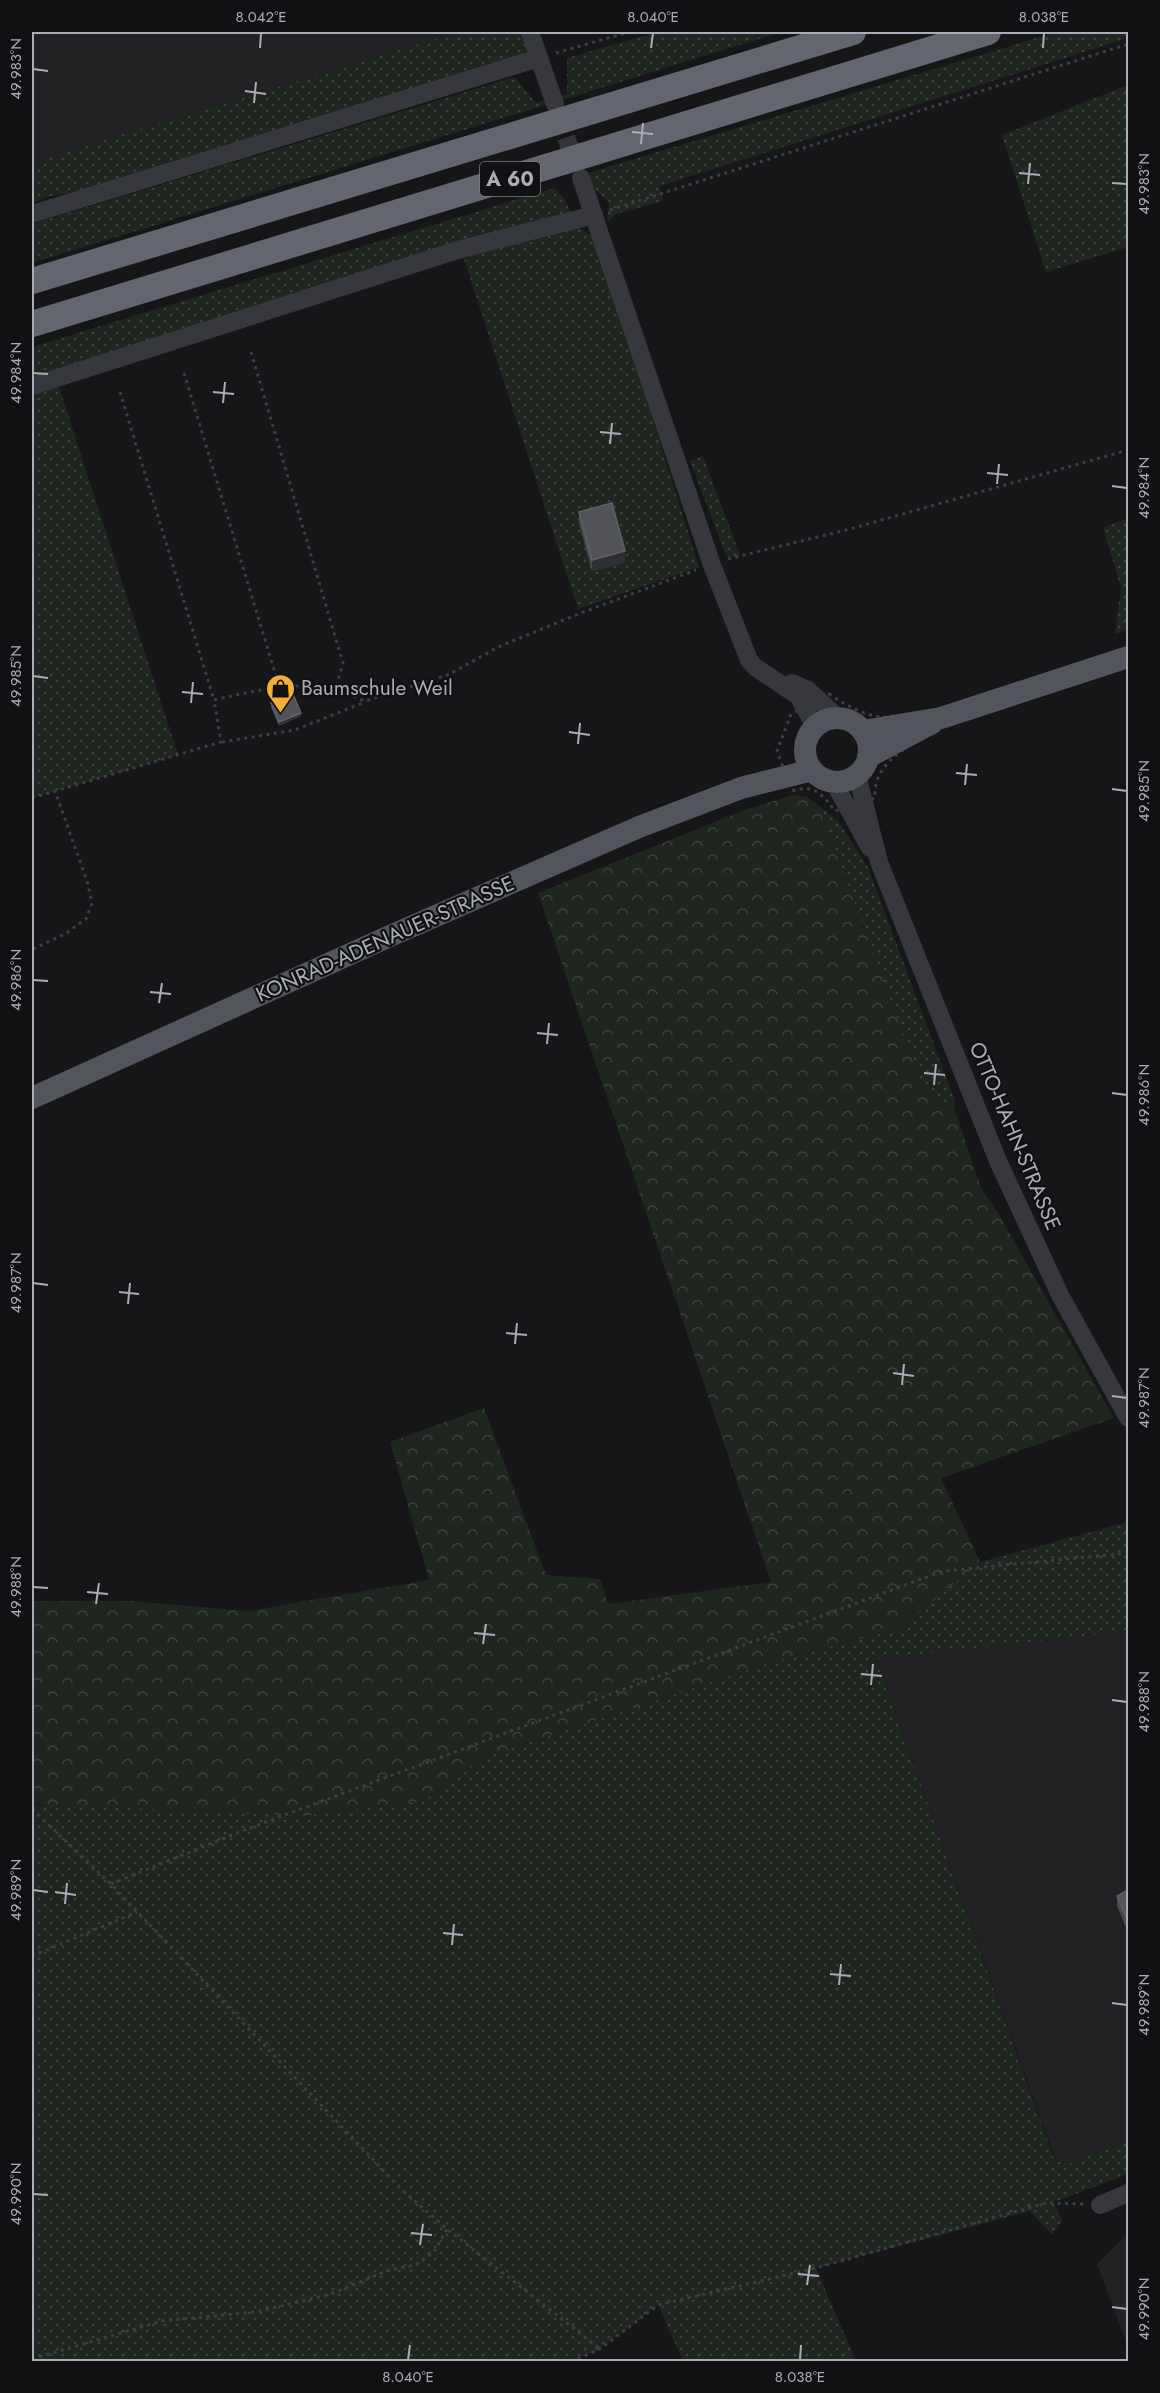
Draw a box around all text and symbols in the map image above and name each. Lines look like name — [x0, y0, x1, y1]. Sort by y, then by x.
text: 8.042°E — [235, 6, 287, 28]
text: 8.040°E — [627, 6, 679, 28]
text: 8.038°E — [1019, 6, 1069, 28]
text: 49.983°N — [5, 38, 27, 100]
text: 49.983°N — [1133, 153, 1155, 215]
road number: A 60 — [480, 162, 540, 196]
text: 49.984°N — [5, 342, 27, 404]
text: 49.984°N — [1133, 457, 1155, 519]
text: 49.985°N — [5, 645, 27, 707]
shop icon: Baumschule Weil — [264, 672, 296, 714]
place label: Baumschule Weil — [301, 673, 453, 703]
text: 49.985°N — [1133, 760, 1155, 822]
street label: KONRAD-ADENAUER-STRASSE — [251, 868, 519, 1010]
text: 49.986°N — [5, 949, 27, 1011]
street label: OTTO-HAHN-STRASSE — [962, 1037, 1068, 1235]
text: 49.986°N — [1133, 1064, 1155, 1126]
text: 49.987°N — [5, 1252, 27, 1314]
text: 49.987°N — [1133, 1367, 1155, 1429]
text: 49.988°N — [5, 1556, 27, 1618]
text: 49.988°N — [1133, 1671, 1155, 1733]
text: 49.989°N — [5, 1859, 27, 1921]
text: 49.989°N — [1133, 1974, 1155, 2036]
text: 49.990°N — [5, 2163, 27, 2225]
text: 49.990°N — [1133, 2278, 1155, 2340]
text: 8.040°E — [382, 2366, 434, 2388]
text: 8.038°E — [775, 2366, 825, 2388]

